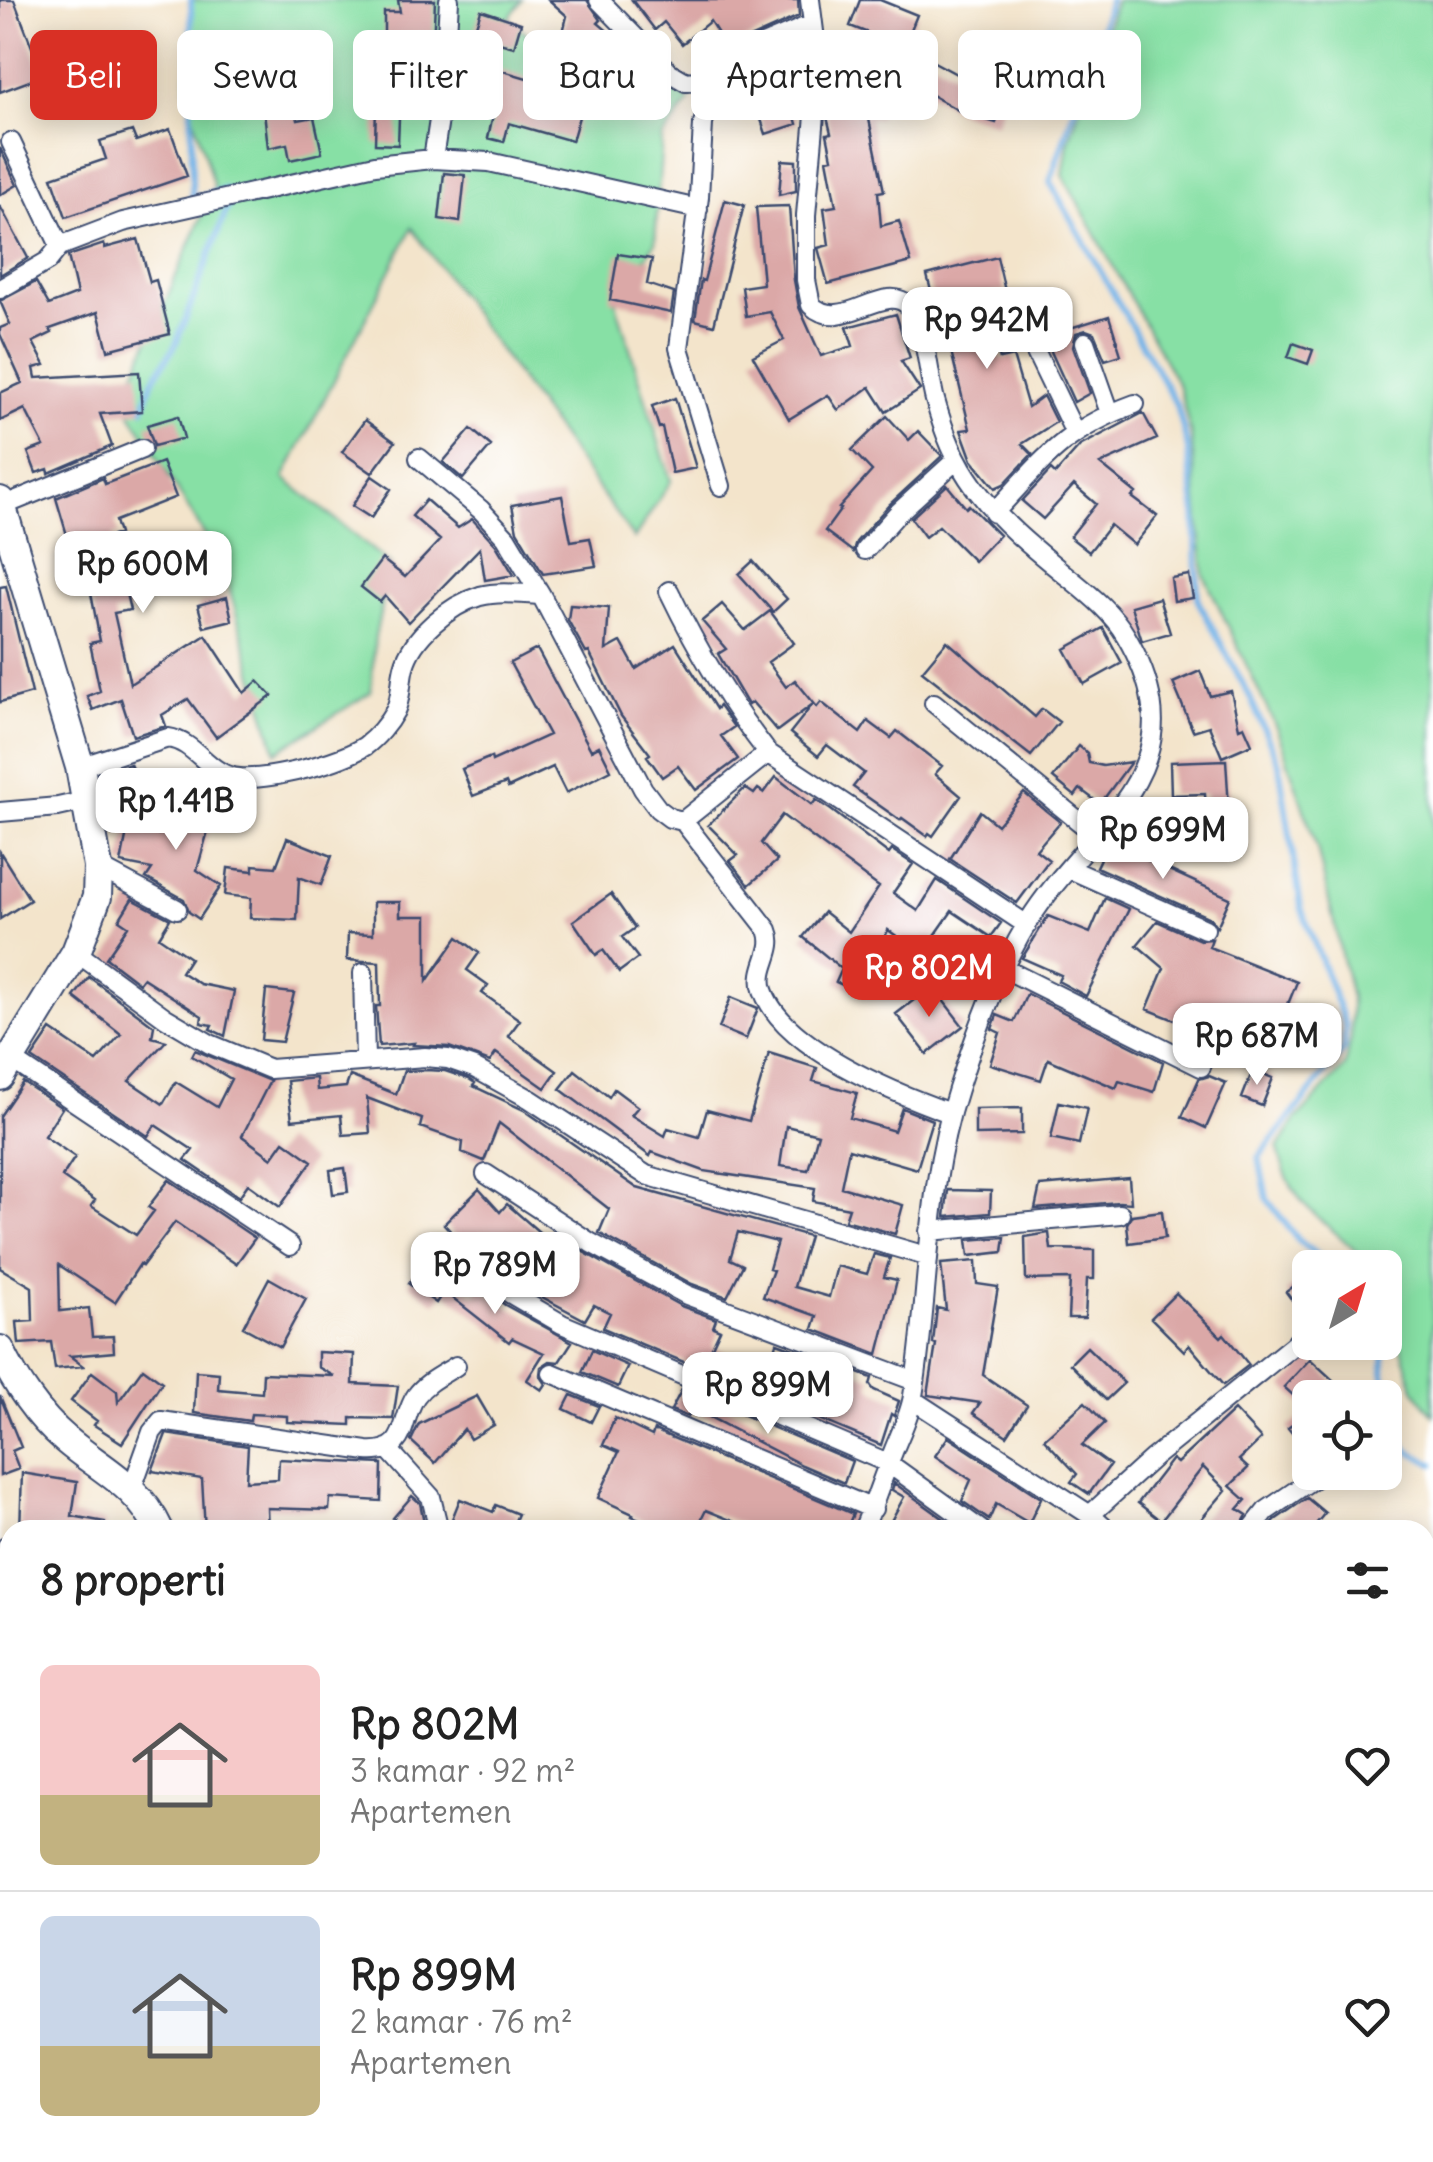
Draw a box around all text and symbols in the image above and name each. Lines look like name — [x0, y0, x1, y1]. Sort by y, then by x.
chip: Beli — [30, 30, 157, 120]
chip: Sewa — [177, 30, 333, 120]
chip: Filter — [353, 30, 503, 120]
chip: Baru — [523, 30, 671, 120]
chip: Apartemen — [691, 30, 938, 120]
chip: Rumah — [958, 30, 1141, 120]
pin: Rp 942M — [895, 287, 1079, 372]
text: Rp 942M — [924, 299, 1050, 340]
pin: Rp 600M — [51, 531, 235, 616]
text: Rp 600M — [77, 543, 209, 584]
pin: Rp 1.41B — [73, 768, 279, 853]
text: Rp 1.41B — [118, 780, 234, 821]
pin: Rp 699M — [1071, 797, 1255, 882]
text: Rp 699M — [1099, 809, 1227, 850]
pin: Rp 802M — [837, 935, 1021, 1020]
text: Rp 802M — [864, 947, 994, 988]
pin: Rp 687M — [1165, 1003, 1349, 1088]
text: Rp 687M — [1195, 1015, 1319, 1056]
pin: Rp 789M — [403, 1232, 587, 1317]
text: Rp 789M — [433, 1244, 557, 1285]
north arrow — [1292, 1250, 1402, 1360]
map controls — [1292, 1250, 1402, 1490]
pin: Rp 899M — [676, 1352, 860, 1437]
text: Rp 899M — [704, 1364, 832, 1405]
button: locate — [1292, 1380, 1402, 1490]
icon: filters — [1340, 1553, 1395, 1608]
text: 8 properti — [40, 1554, 226, 1606]
text: Rp 802M — [350, 1698, 520, 1750]
icon: home — [120, 1705, 240, 1825]
icon: heart — [1340, 1738, 1395, 1793]
text: 3 kamar · 92 m² — [350, 1750, 575, 1791]
text: Apartemen — [350, 1791, 512, 1832]
text: Rp 899M — [350, 1949, 517, 2001]
icon: home — [120, 1956, 240, 2076]
icon: heart — [1340, 1989, 1395, 2044]
text: 2 kamar · 76 m² — [350, 2001, 573, 2042]
text: Apartemen — [350, 2042, 512, 2083]

